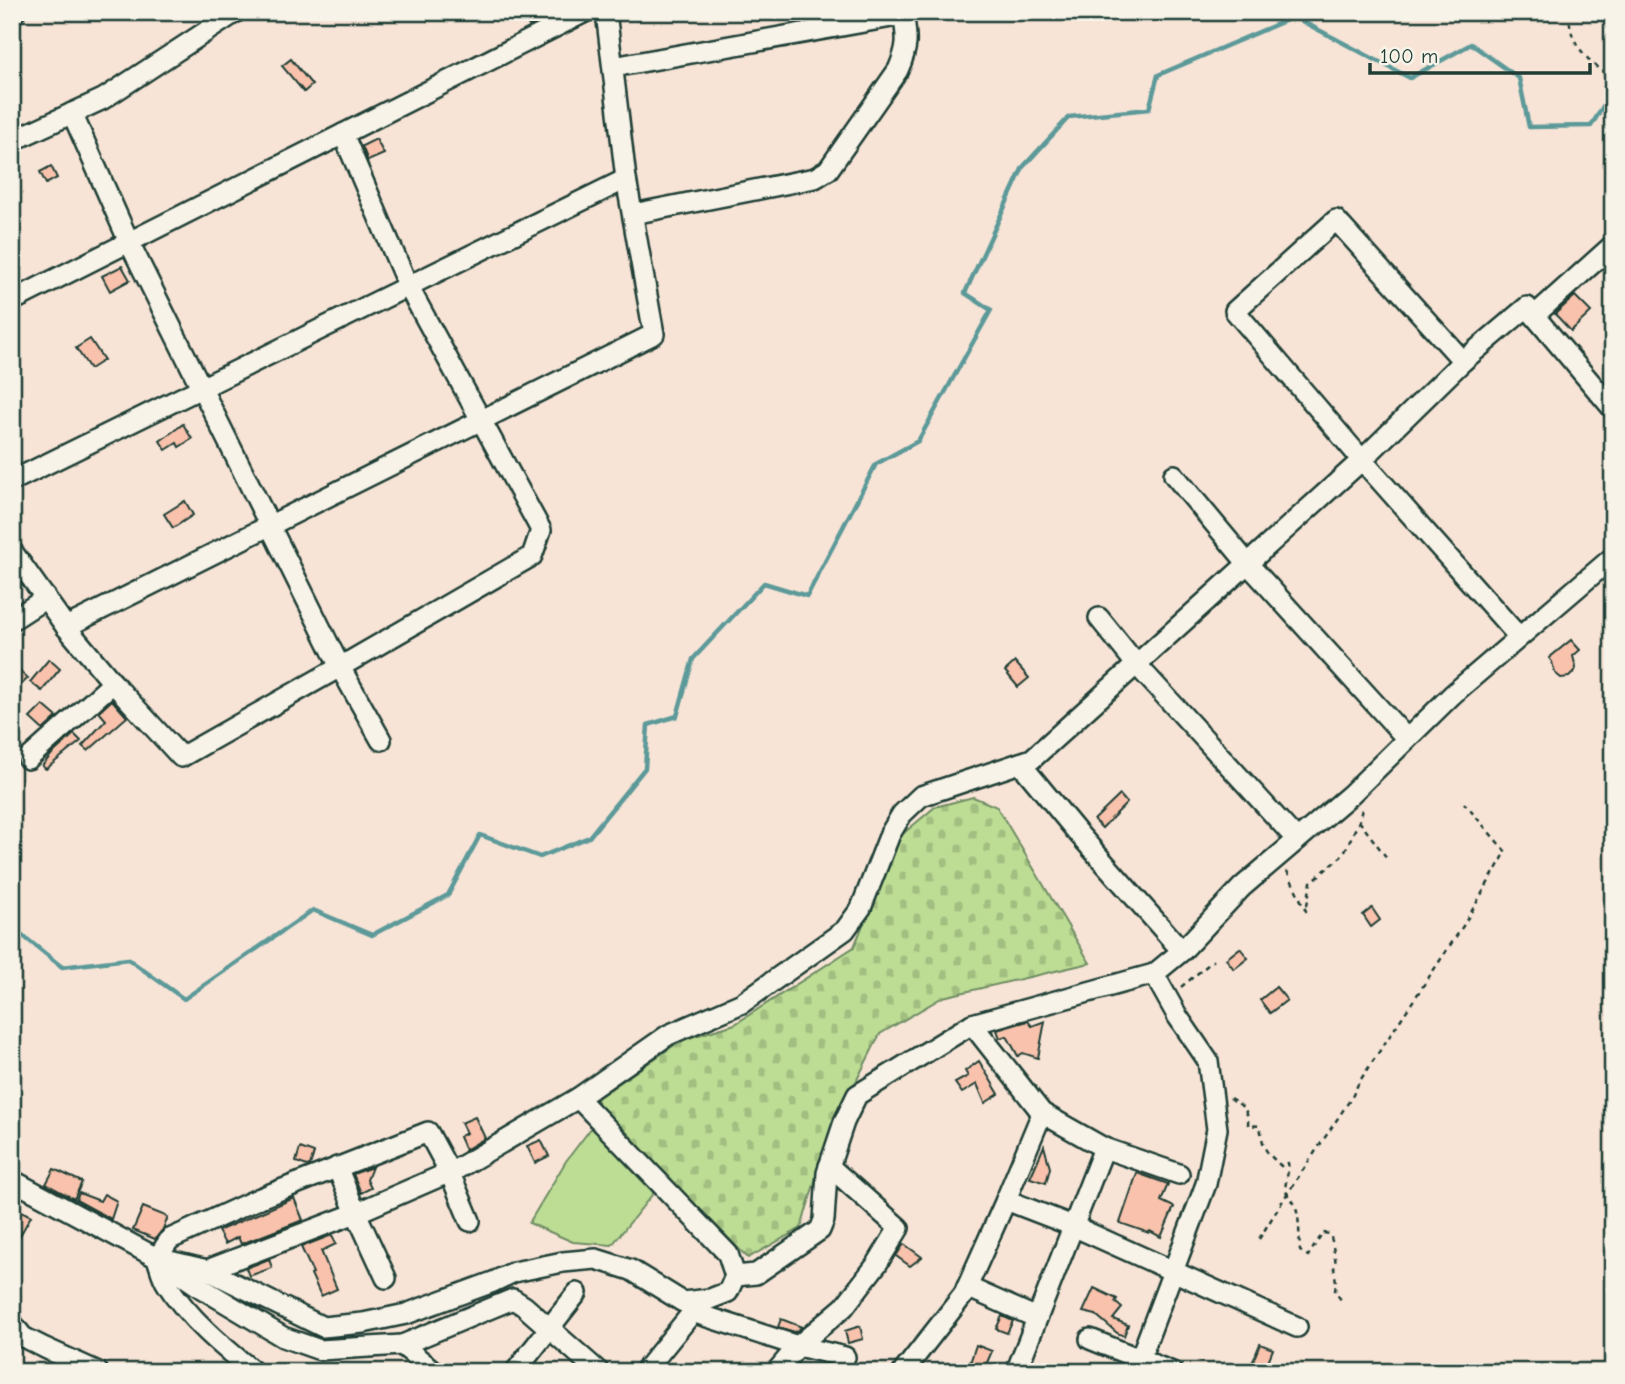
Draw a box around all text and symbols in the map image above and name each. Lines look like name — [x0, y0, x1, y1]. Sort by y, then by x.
scale bar — [1370, 32, 1590, 76]
text: 100 m — [1380, 44, 1438, 68]

